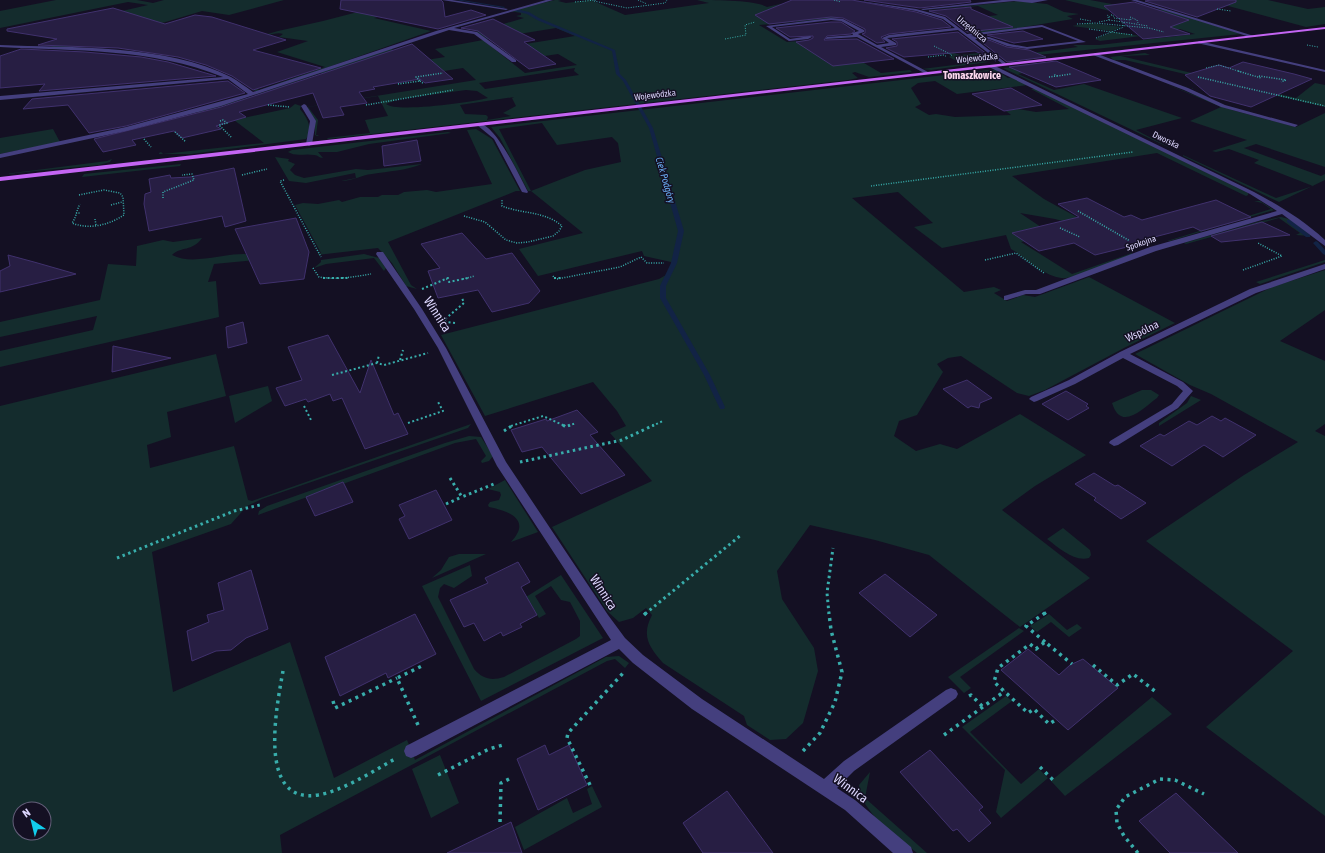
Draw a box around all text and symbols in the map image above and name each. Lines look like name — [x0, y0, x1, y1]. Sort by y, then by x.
street label: Urzędnicza — [955, 14, 989, 44]
street label: Wojewódzka — [956, 51, 998, 65]
district label: Tomaszkowice — [943, 69, 1001, 81]
street label: Wojewódzka — [634, 87, 676, 103]
street label: Dworska — [1151, 129, 1181, 151]
water label: Ciek Podgóry — [654, 156, 678, 205]
street label: Spokojna — [1125, 233, 1157, 253]
street label: Winnica — [421, 294, 454, 335]
street label: Wspólna — [1123, 318, 1161, 344]
street label: Winnica — [587, 572, 620, 613]
street label: Winnica — [831, 771, 871, 806]
north arrow — [12, 801, 52, 841]
text: N — [20, 806, 32, 820]

